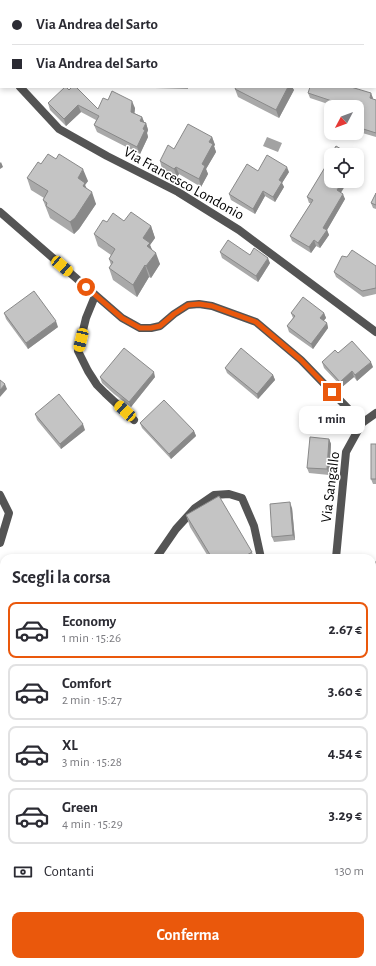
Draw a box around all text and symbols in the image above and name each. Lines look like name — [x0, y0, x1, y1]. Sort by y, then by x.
text: Via Andrea del Sarto — [36, 17, 158, 32]
text: Via Andrea del Sarto — [36, 56, 158, 71]
north arrow — [324, 100, 364, 140]
map controls — [324, 100, 364, 188]
street label: Via Francesco Londonio — [121, 144, 247, 223]
button: locate — [324, 148, 364, 188]
car — [49, 254, 75, 278]
route start — [77, 278, 95, 296]
car — [72, 327, 90, 353]
route end — [323, 383, 341, 401]
car — [112, 399, 138, 423]
callout: 1 min — [299, 406, 365, 434]
text: 1 min — [318, 413, 346, 426]
street label: Via Sangallo — [319, 451, 342, 524]
text: Scegli la corsa — [12, 569, 111, 587]
icon: car — [14, 612, 50, 648]
text: Economy — [62, 614, 116, 629]
text: 2.67 € — [329, 622, 362, 637]
text: 1 min · 15:26 — [62, 632, 121, 645]
icon: car — [14, 674, 50, 710]
text: Comfort — [62, 676, 111, 691]
text: 3.60 € — [328, 684, 362, 699]
text: 2 min · 15:27 — [62, 694, 122, 707]
icon: car — [14, 736, 50, 772]
text: XL — [62, 738, 78, 753]
text: 4.54 € — [328, 746, 362, 761]
text: 3 min · 15:28 — [62, 756, 122, 769]
icon: car — [14, 798, 50, 834]
text: Green — [62, 800, 98, 815]
text: 3.29 € — [329, 808, 362, 823]
text: 4 min · 15:29 — [62, 818, 123, 831]
icon: cash — [12, 861, 34, 883]
text: Contanti — [44, 864, 94, 879]
text: 130 m — [335, 865, 364, 878]
button: Conferma — [12, 912, 364, 958]

